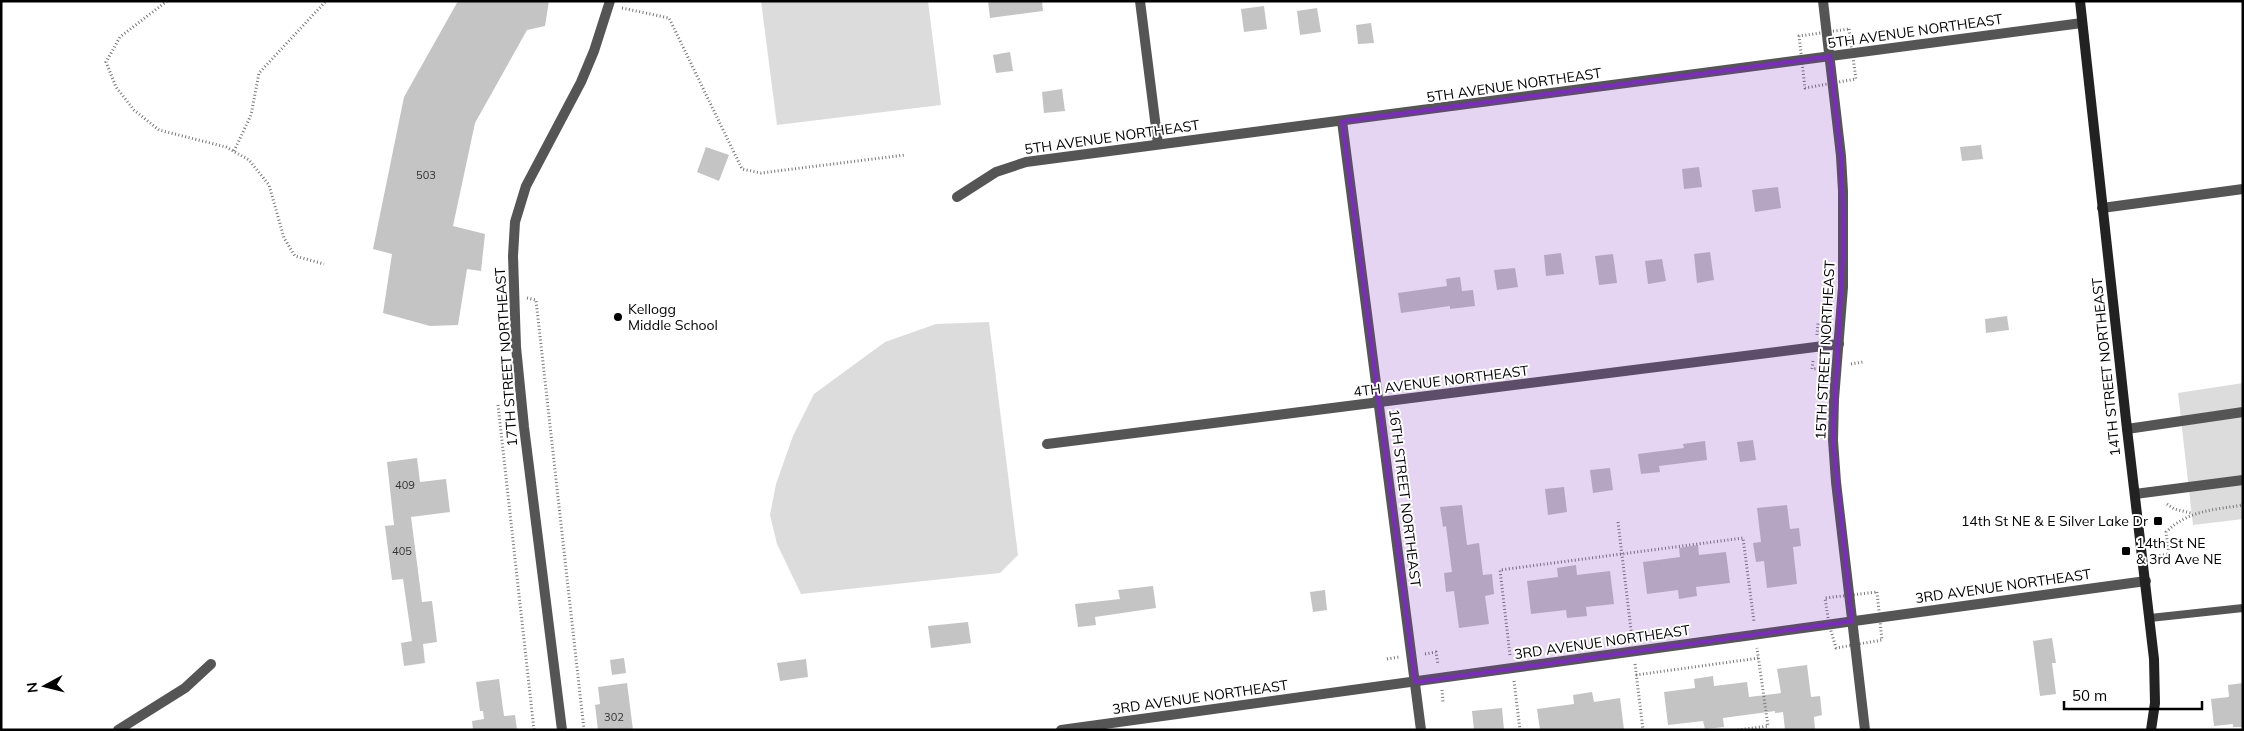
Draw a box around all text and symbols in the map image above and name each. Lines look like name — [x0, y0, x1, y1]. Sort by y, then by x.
street label: 5TH AVENUE NORTHEAST — [1826, 10, 2004, 52]
street label: 5TH AVENUE NORTHEAST — [1425, 64, 1603, 106]
street label: 5TH AVENUE NORTHEAST — [1023, 116, 1201, 158]
house number: 503 — [416, 168, 436, 182]
street label: 15TH STREET NORTHEAST — [1811, 259, 1839, 440]
street label: 17TH STREET NORTHEAST — [491, 266, 521, 447]
street label: 14TH STREET NORTHEAST — [2088, 276, 2124, 457]
place label: Kellogg Middle School — [628, 300, 718, 334]
marker: Kellogg Middle School — [612, 311, 624, 323]
street label: 4TH AVENUE NORTHEAST — [1352, 361, 1530, 401]
street label: 16TH STREET NORTHEAST — [1385, 408, 1425, 589]
house number: 409 — [395, 478, 415, 492]
place label: 14th St NE & E Silver Lake Dr — [1961, 512, 2149, 530]
marker: 14th St NE & E Silver Lake Dr — [2152, 515, 2164, 527]
place label: 14th St NE & 3rd Ave NE — [2136, 534, 2222, 568]
house number: 405 — [392, 544, 412, 558]
marker: 14th St NE & 3rd Ave NE — [2120, 545, 2132, 557]
street label: 3RD AVENUE NORTHEAST — [1914, 565, 2093, 607]
street label: 3RD AVENUE NORTHEAST — [1513, 621, 1692, 663]
north arrow — [20, 661, 70, 711]
street label: 3RD AVENUE NORTHEAST — [1111, 676, 1290, 718]
scale bar — [2064, 678, 2202, 710]
text: N — [23, 681, 42, 694]
text: 50 m — [2072, 686, 2107, 705]
house number: 302 — [604, 710, 624, 724]

